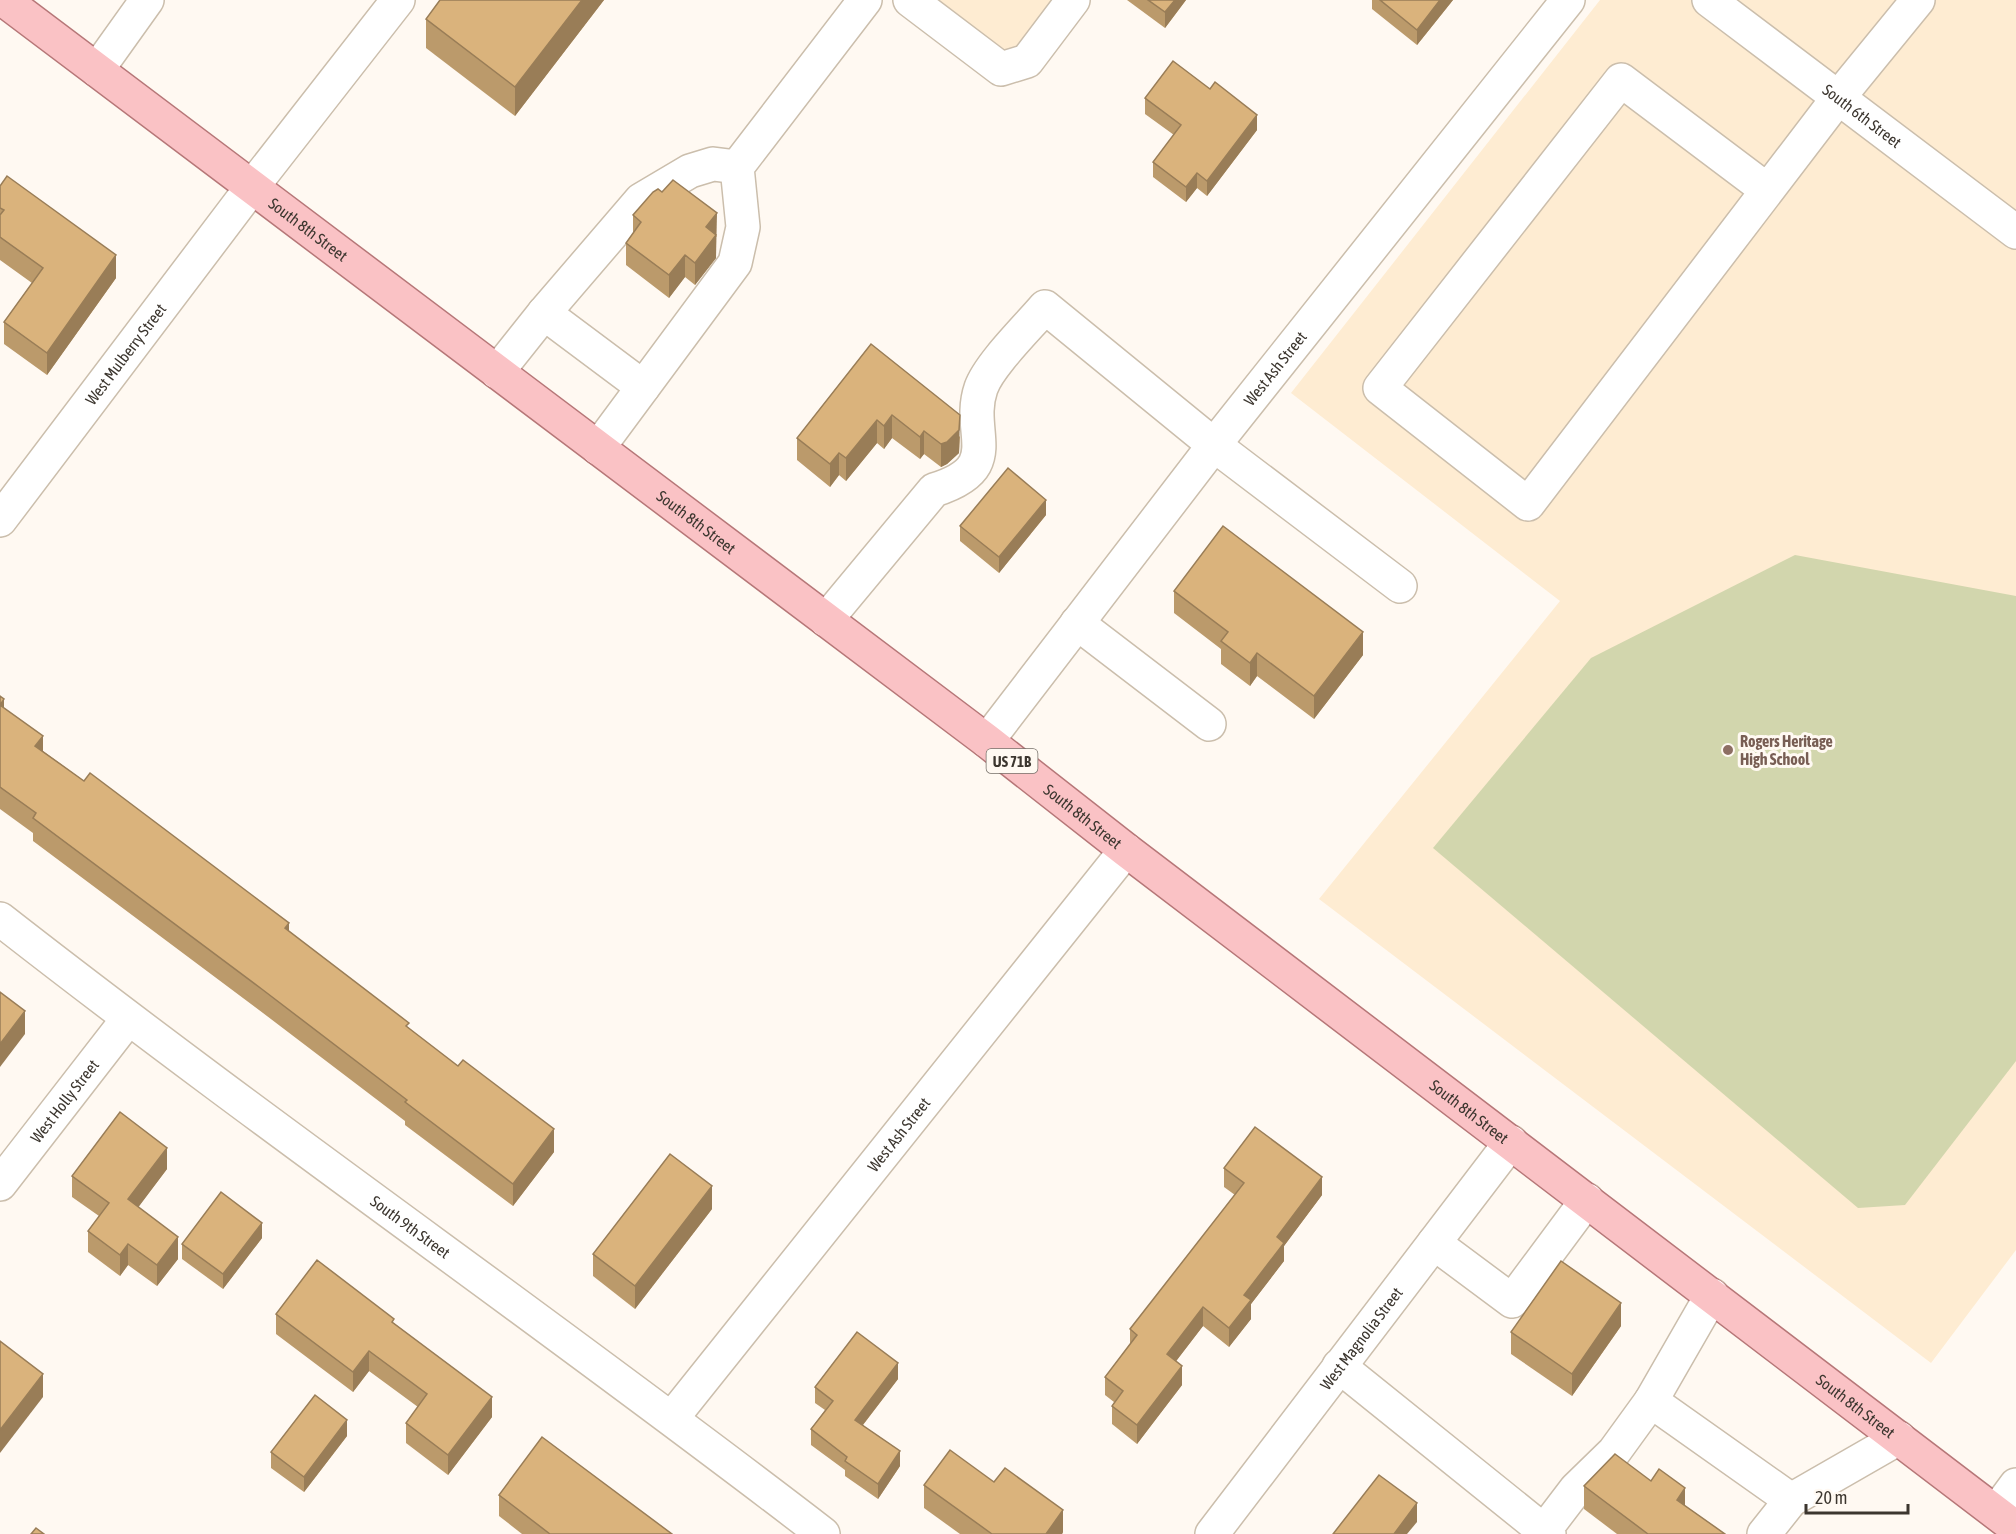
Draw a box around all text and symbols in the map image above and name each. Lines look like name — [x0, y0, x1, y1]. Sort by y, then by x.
street label: South 6th Street — [1819, 80, 1905, 151]
street label: South 8th Street — [265, 194, 351, 265]
street label: West Mulberry Street — [82, 300, 170, 408]
street label: West Ash Street — [1240, 327, 1310, 409]
street label: South 8th Street — [653, 486, 740, 558]
place label: Rogers Heritage High School — [1740, 732, 1833, 768]
marker: Rogers Heritage High School — [1721, 743, 1735, 757]
road number: US 71B — [986, 749, 1038, 773]
street label: South 8th Street — [1041, 780, 1126, 853]
street label: West Holly Street — [27, 1056, 102, 1146]
street label: South 8th Street — [1426, 1076, 1512, 1147]
street label: West Ash Street — [864, 1094, 934, 1175]
street label: South 9th Street — [367, 1192, 454, 1262]
street label: West Magnolia Street — [1316, 1283, 1406, 1393]
street label: South 8th Street — [1813, 1370, 1899, 1442]
scale bar — [1806, 1477, 1908, 1515]
text: 20 m — [1815, 1487, 1847, 1508]

